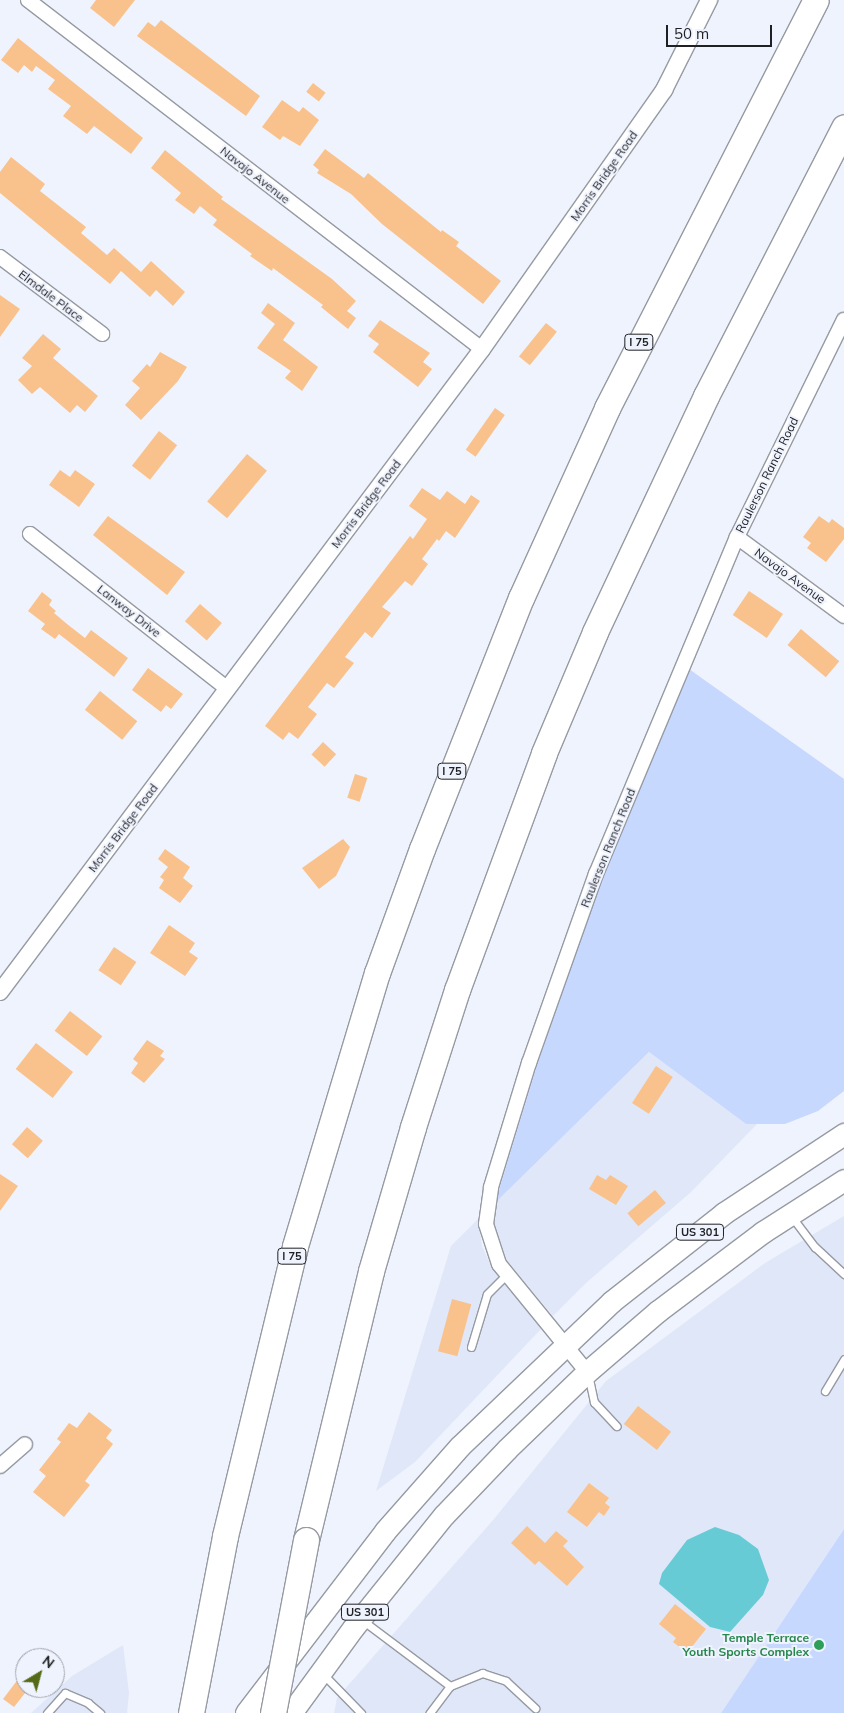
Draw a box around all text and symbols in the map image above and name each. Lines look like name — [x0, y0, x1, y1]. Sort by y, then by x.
scale bar — [669, 15, 775, 47]
text: 50 m — [674, 24, 709, 43]
street label: Morris Bridge Road — [568, 128, 640, 224]
street label: Navajo Avenue — [217, 143, 293, 207]
street label: Elmdale Place — [16, 267, 86, 325]
road number: I 75 — [624, 334, 654, 351]
street label: Raulerson Ranch Road — [733, 415, 801, 535]
street label: Morris Bridge Road — [328, 457, 404, 551]
street label: Navajo Avenue — [752, 545, 828, 607]
street label: Lanway Drive — [94, 582, 164, 640]
road number: I 75 — [437, 762, 467, 779]
street label: Morris Bridge Road — [85, 781, 161, 875]
street label: Raulerson Ranch Road — [578, 786, 638, 910]
road number: US 301 — [675, 1224, 725, 1240]
road number: I 75 — [277, 1248, 307, 1264]
road number: US 301 — [340, 1604, 390, 1620]
place label: Temple Terrace Youth Sports Complex — [683, 1631, 809, 1659]
marker: Temple Terrace Youth Sports Complex — [813, 1639, 825, 1651]
north arrow — [15, 1648, 65, 1698]
text: N — [39, 1651, 58, 1672]

